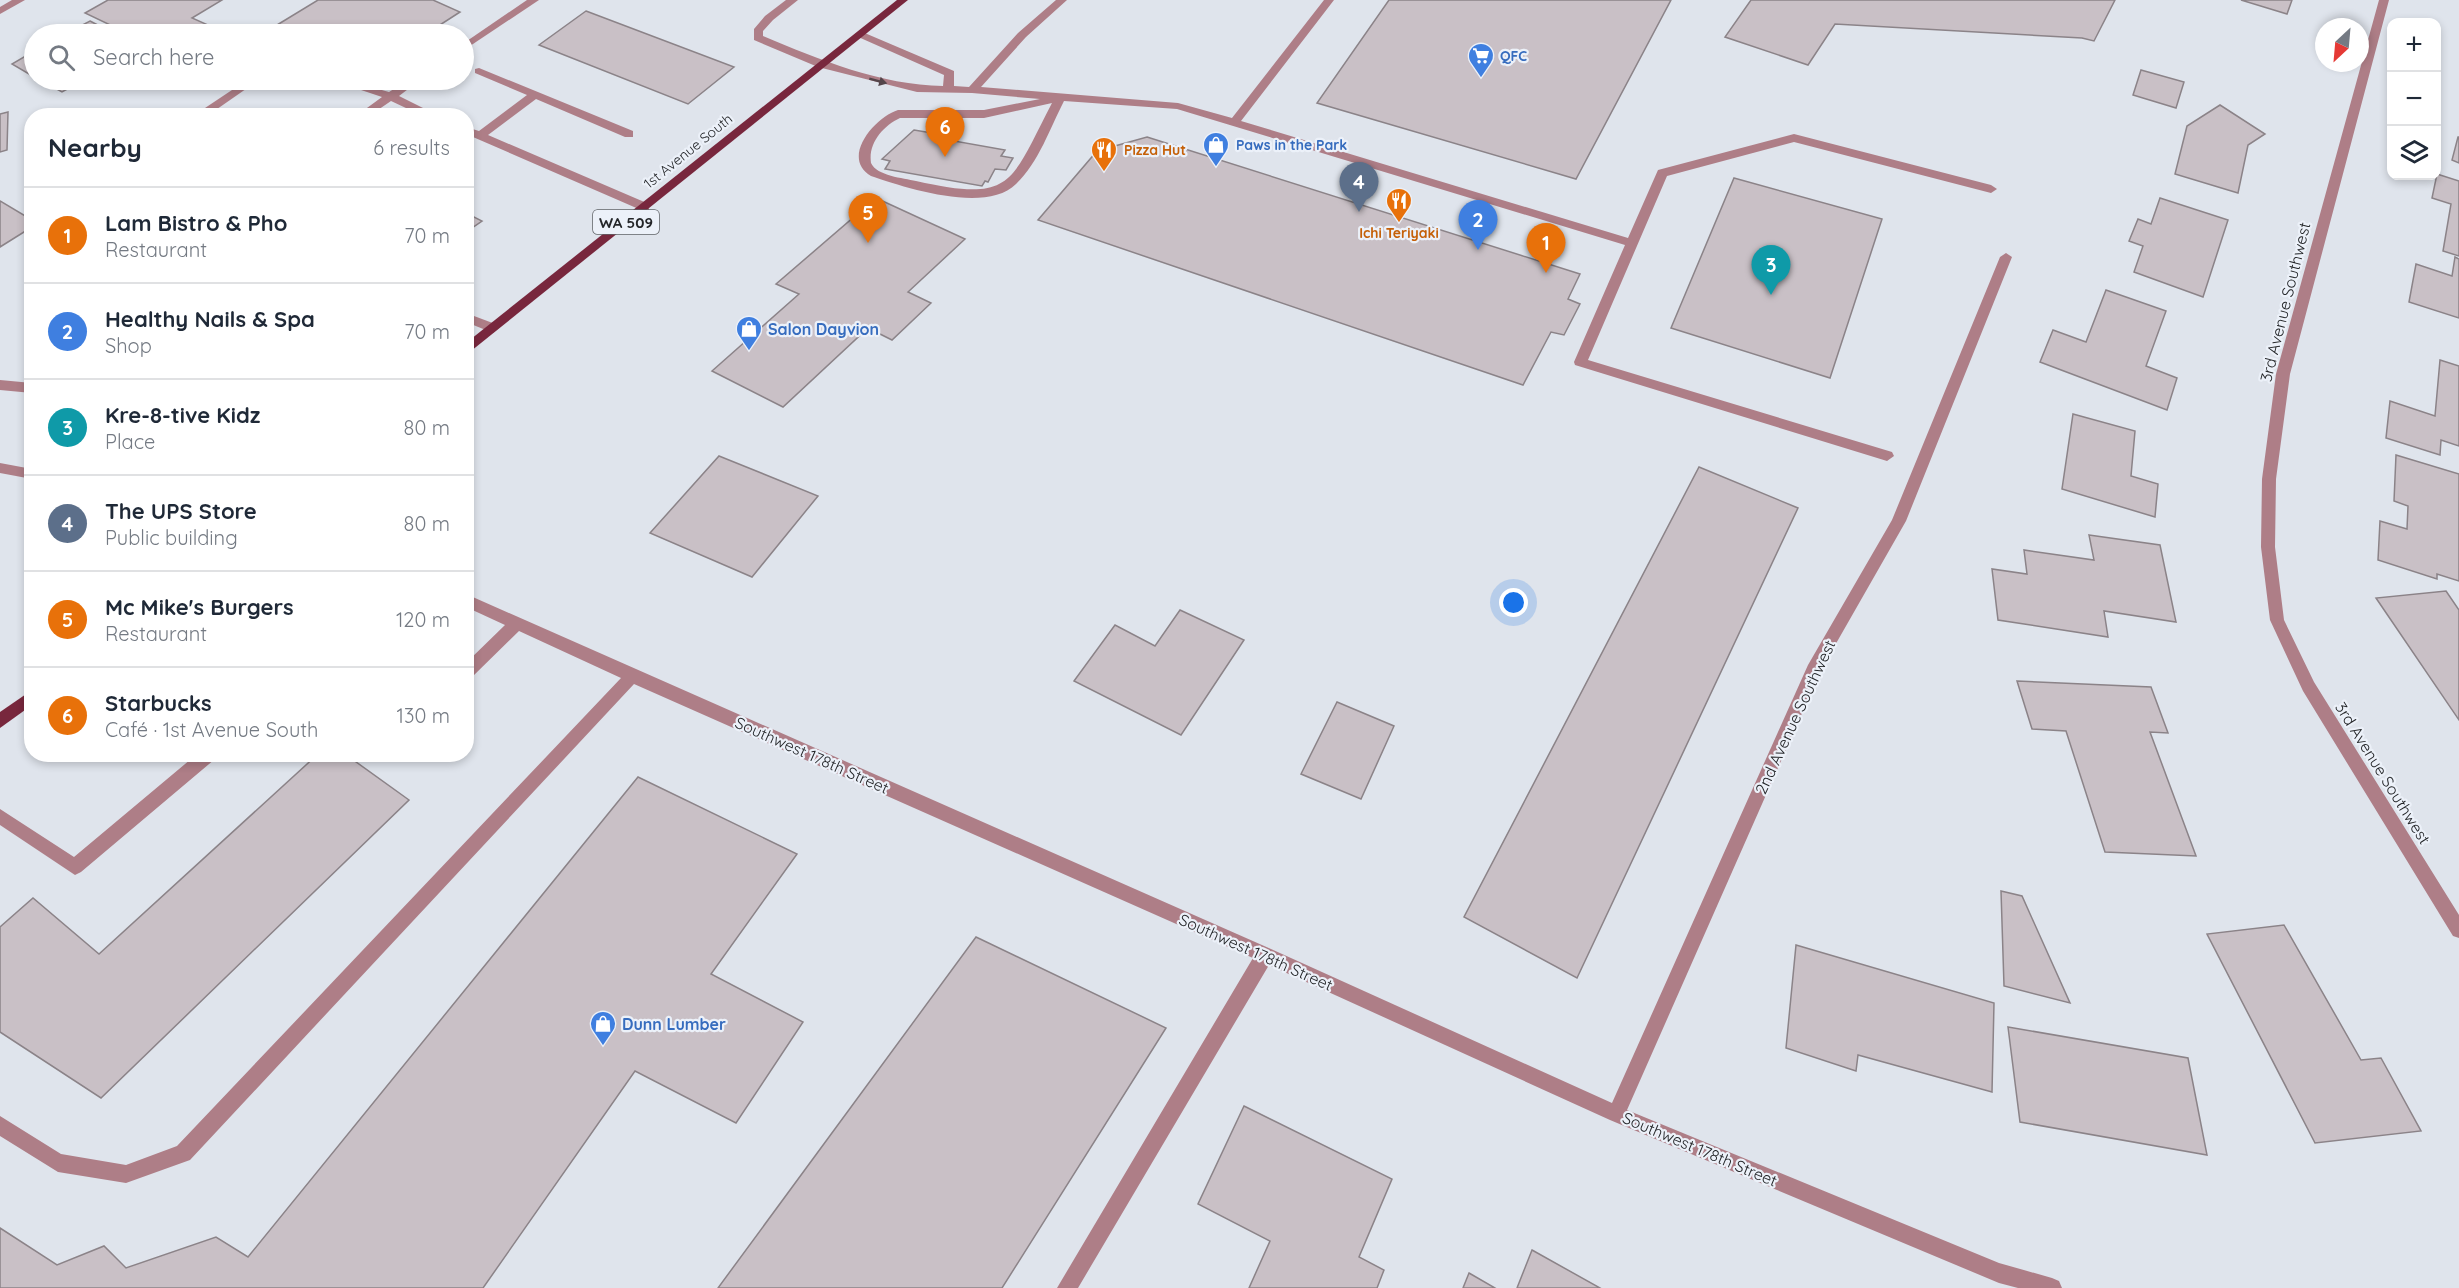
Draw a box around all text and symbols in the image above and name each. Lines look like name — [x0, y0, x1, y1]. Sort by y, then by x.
north arrow — [2315, 18, 2369, 72]
map controls — [2387, 18, 2441, 180]
button: + — [2387, 18, 2441, 72]
search box — [24, 24, 474, 90]
icon: search — [45, 41, 78, 74]
supermarket icon: QFC — [1466, 41, 1496, 79]
text: Search here — [93, 43, 214, 71]
place label: QFC — [1500, 47, 1527, 65]
button: − — [2387, 72, 2441, 126]
one-way arrow — [869, 76, 887, 86]
pin: 6 — [926, 108, 964, 157]
street label: 1st Avenue South — [640, 110, 736, 192]
button: layers — [2387, 126, 2441, 180]
shop icon: Paws in the Park — [1201, 130, 1231, 168]
text: Nearby — [48, 131, 142, 164]
text: 6 results — [373, 135, 450, 160]
restaurant icon: Pizza Hut — [1089, 135, 1119, 173]
place label: Paws in the Park — [1236, 136, 1347, 154]
place label: Pizza Hut — [1124, 141, 1186, 159]
pin: 4 — [1340, 162, 1378, 212]
restaurant icon: Ichi Teriyaki — [1384, 186, 1414, 224]
pin: 5 — [848, 194, 888, 243]
pin: 2 — [1458, 200, 1498, 250]
text: Lam Bistro & Pho — [105, 209, 287, 237]
road number: WA 509 — [593, 210, 659, 234]
street label: 3rd Avenue Southwest — [2256, 220, 2314, 384]
text: 1 — [64, 223, 71, 248]
text: 70 m — [404, 223, 450, 248]
place label: Ichi Teriyaki — [1359, 224, 1439, 242]
pin: 1 — [1526, 224, 1566, 273]
text: Restaurant — [105, 237, 207, 262]
pin: 3 — [1752, 246, 1790, 295]
text: Healthy Nails & Spa — [105, 305, 315, 333]
shop icon: Salon Dayvion — [734, 314, 764, 352]
text: 2 — [62, 319, 73, 344]
text: 70 m — [404, 319, 450, 344]
place label: Salon Dayvion — [768, 319, 879, 339]
text: Shop — [105, 333, 152, 358]
text: Kre-8-tive Kidz — [105, 401, 260, 429]
text: 3 — [62, 415, 73, 440]
text: 80 m — [404, 415, 450, 440]
text: Place — [105, 429, 155, 454]
text: The UPS Store — [105, 497, 257, 525]
text: 4 — [62, 511, 73, 536]
text: 80 m — [404, 511, 450, 536]
text: Public building — [105, 525, 238, 550]
your location — [1499, 588, 1528, 617]
text: Mc Mike's Burgers — [105, 593, 294, 621]
text: 5 — [62, 607, 73, 632]
text: 120 m — [396, 607, 450, 632]
text: Restaurant — [105, 621, 207, 646]
street label: 2nd Avenue Southwest — [1751, 637, 1839, 797]
text: Starbucks — [105, 689, 212, 717]
street label: 3rd Avenue Southwest — [2331, 698, 2435, 848]
text: 6 — [62, 703, 73, 728]
text: 130 m — [397, 703, 450, 728]
street label: Southwest 178th Street — [732, 712, 892, 798]
text: Café · 1st Avenue South — [105, 717, 318, 742]
street label: Southwest 178th Street — [1176, 909, 1336, 995]
shop icon: Dunn Lumber — [588, 1009, 618, 1047]
place label: Dunn Lumber — [622, 1014, 726, 1034]
street label: Southwest 178th Street — [1620, 1107, 1780, 1191]

